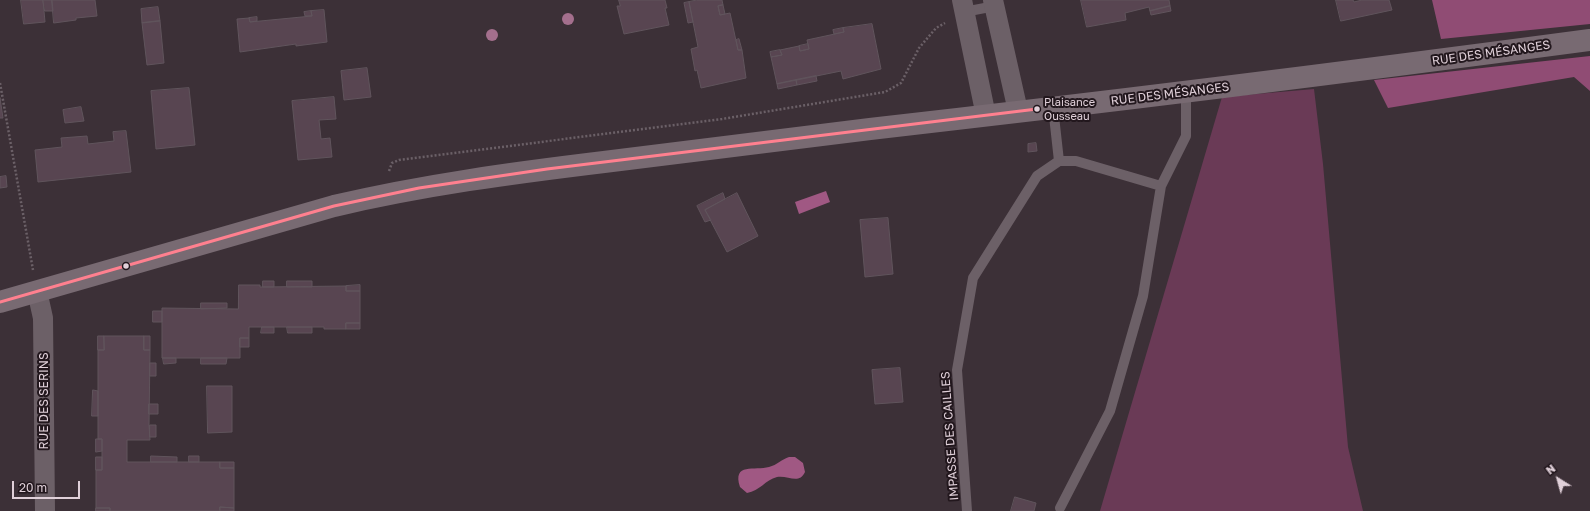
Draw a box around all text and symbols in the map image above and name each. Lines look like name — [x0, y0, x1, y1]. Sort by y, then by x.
street label: RUE DES MÉSANGES — [1431, 38, 1551, 68]
street label: RUE DES MÉSANGES — [1110, 80, 1230, 108]
place label: Plaisance Ousseau — [1044, 96, 1095, 122]
marker: Plaisance Ousseau — [1032, 104, 1042, 114]
unlabelled marker — [121, 261, 131, 271]
street label: RUE DES SERINS — [37, 352, 51, 450]
street label: IMPASSE DES CAILLES — [938, 371, 962, 501]
north arrow — [1538, 459, 1578, 499]
text: N — [1543, 461, 1558, 477]
scale bar — [14, 473, 82, 499]
text: 20 m — [19, 480, 47, 495]

